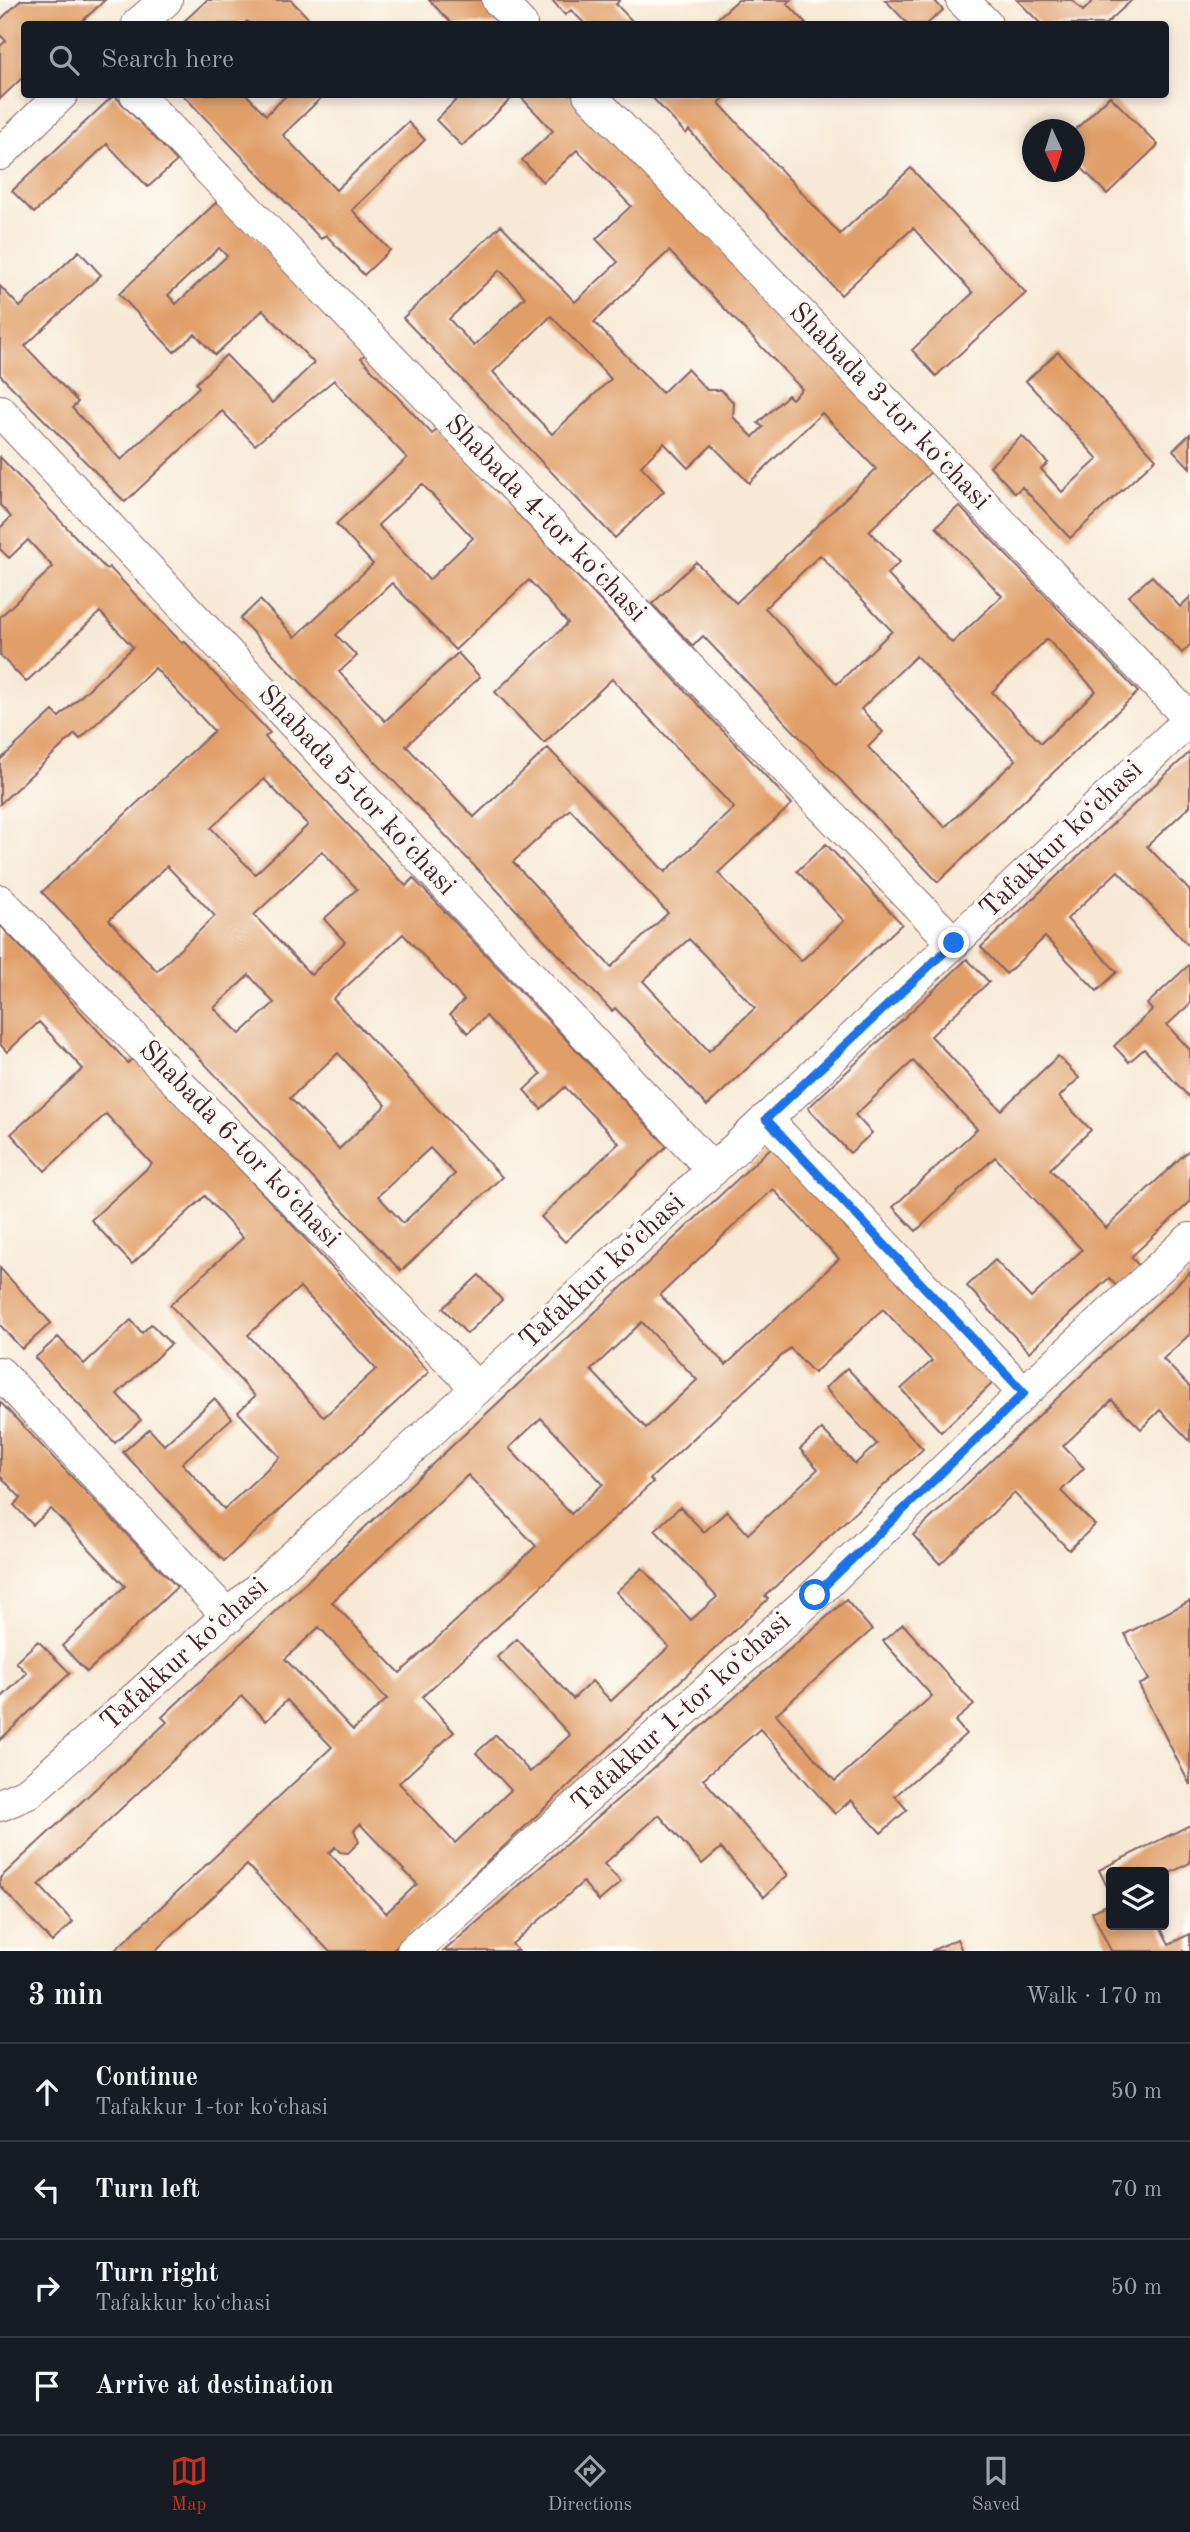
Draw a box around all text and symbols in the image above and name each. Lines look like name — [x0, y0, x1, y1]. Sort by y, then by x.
search box — [21, 21, 1169, 98]
icon: search — [45, 41, 83, 79]
text: Search here — [101, 47, 234, 73]
north arrow — [1022, 119, 1085, 182]
street label: Shabada 3-tor koʻchasi — [783, 298, 995, 516]
street label: Shabada 4-tor koʻchasi — [439, 410, 651, 628]
street label: Shabada 5-tor koʻchasi — [252, 681, 460, 901]
street label: Tafakkur koʻchasi — [975, 756, 1149, 924]
route end — [938, 927, 969, 958]
street label: Shabada 6-tor koʻchasi — [133, 1036, 345, 1254]
street label: Tafakkur koʻchasi — [515, 1189, 691, 1355]
street label: Tafakkur koʻchasi — [96, 1573, 274, 1737]
route start — [799, 1579, 830, 1610]
street label: Tafakkur 1-tor koʻchasi — [567, 1608, 797, 1818]
map controls — [1106, 1867, 1169, 1930]
button: layers — [1106, 1867, 1169, 1930]
text: 3 min — [28, 1981, 103, 2011]
text: Walk · 170 m — [1026, 1985, 1162, 2008]
text: Continue — [95, 2065, 198, 2091]
icon: ahead — [28, 2073, 66, 2111]
text: 50 m — [1111, 2080, 1162, 2103]
text: Tafakkur 1-tor koʻchasi — [95, 2096, 328, 2119]
icon: left — [28, 2171, 66, 2209]
text: Turn left — [95, 2177, 200, 2203]
text: 70 m — [1111, 2178, 1162, 2201]
text: Turn right — [95, 2261, 218, 2287]
icon: right — [28, 2269, 66, 2307]
text: 50 m — [1111, 2276, 1162, 2299]
text: Tafakkur koʻchasi — [95, 2292, 271, 2315]
icon: arrive — [28, 2367, 66, 2405]
text: Arrive at destination — [95, 2373, 334, 2399]
tab: Map — [170, 2452, 208, 2517]
tab: Directions — [548, 2452, 632, 2517]
tab: Saved — [972, 2452, 1020, 2517]

